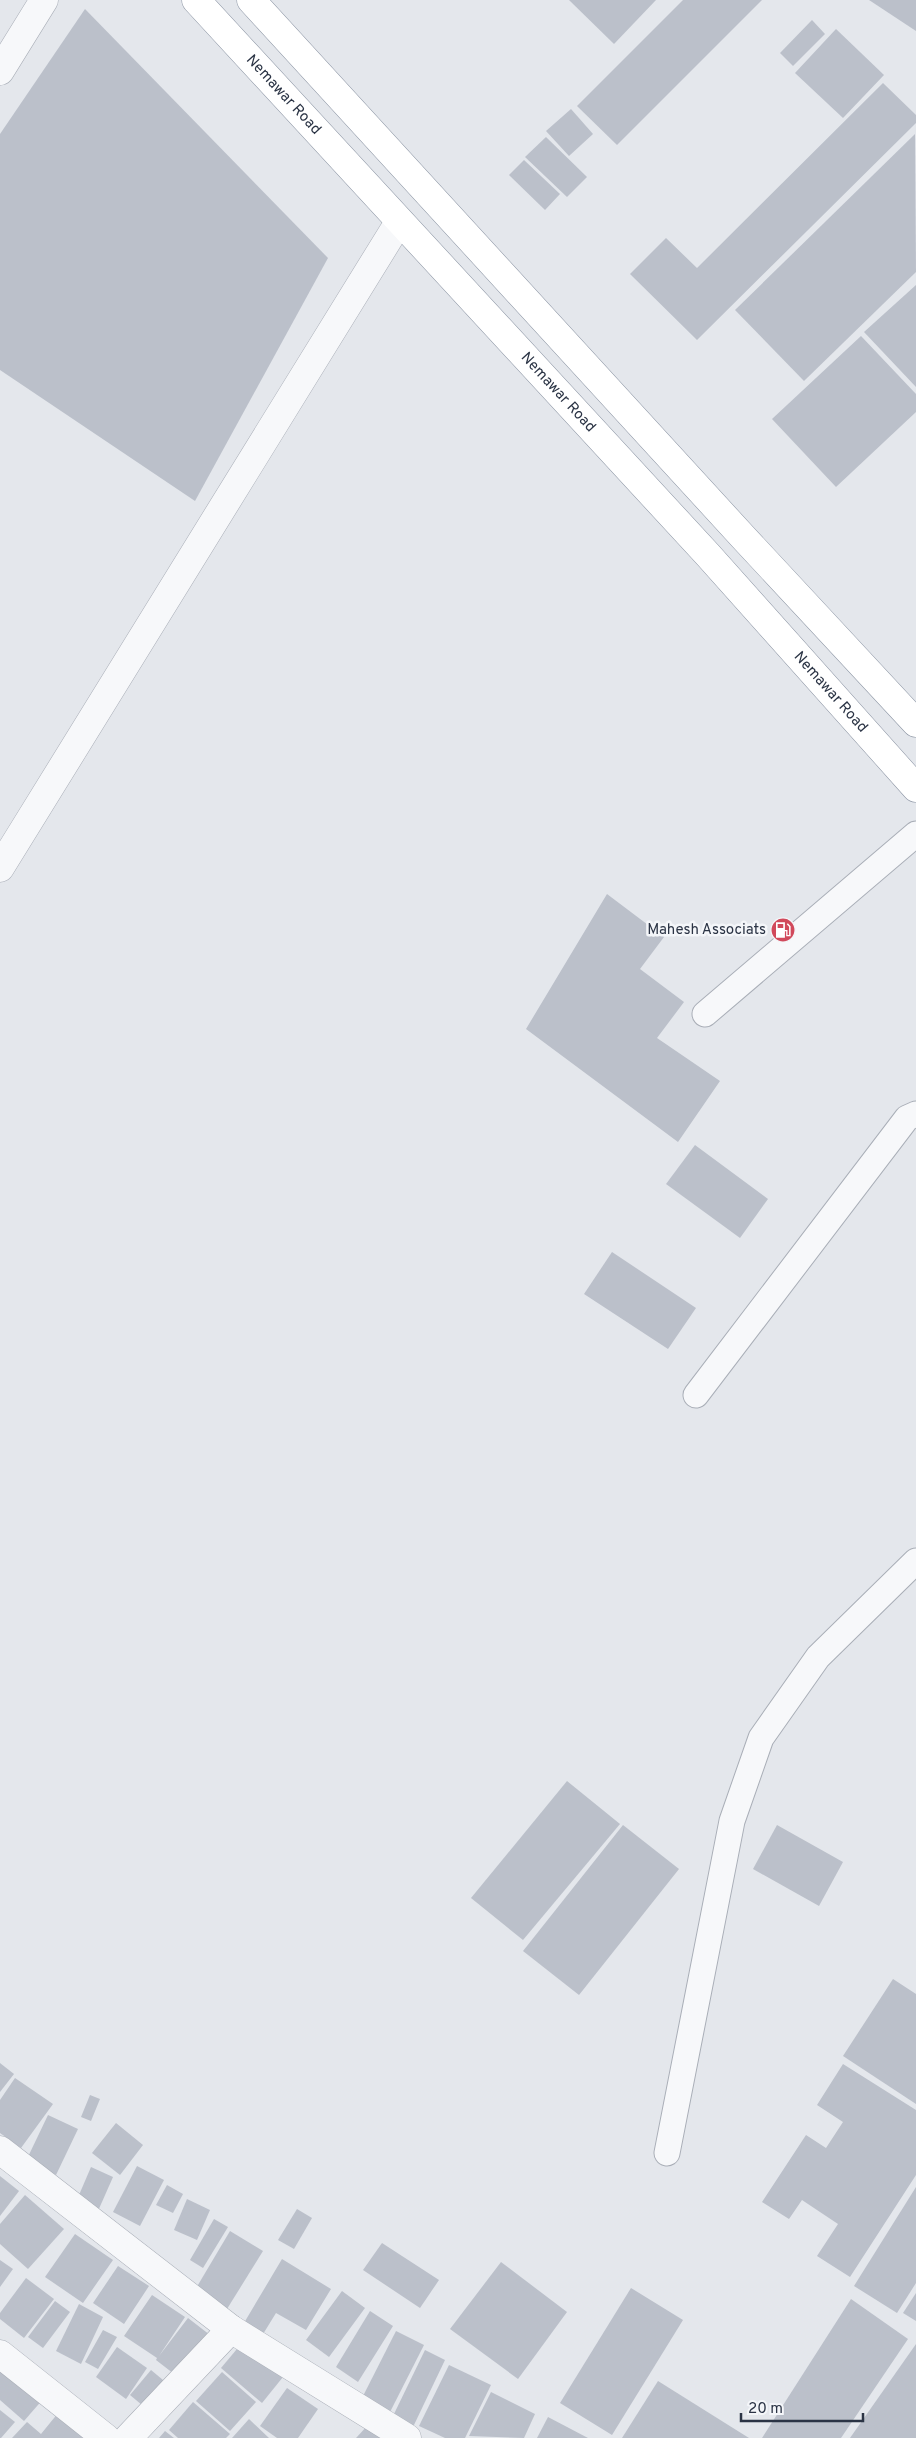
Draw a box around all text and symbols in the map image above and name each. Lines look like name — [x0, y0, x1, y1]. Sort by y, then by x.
street label: Nemawar Road — [242, 51, 325, 139]
street label: Nemawar Road — [516, 348, 600, 437]
street label: Nemawar Road — [789, 648, 872, 737]
fuel station icon: Mahesh Associats — [770, 917, 796, 943]
place label: Mahesh Associats — [647, 921, 766, 940]
scale bar — [741, 2390, 864, 2422]
text: 20 m — [748, 2400, 783, 2419]

